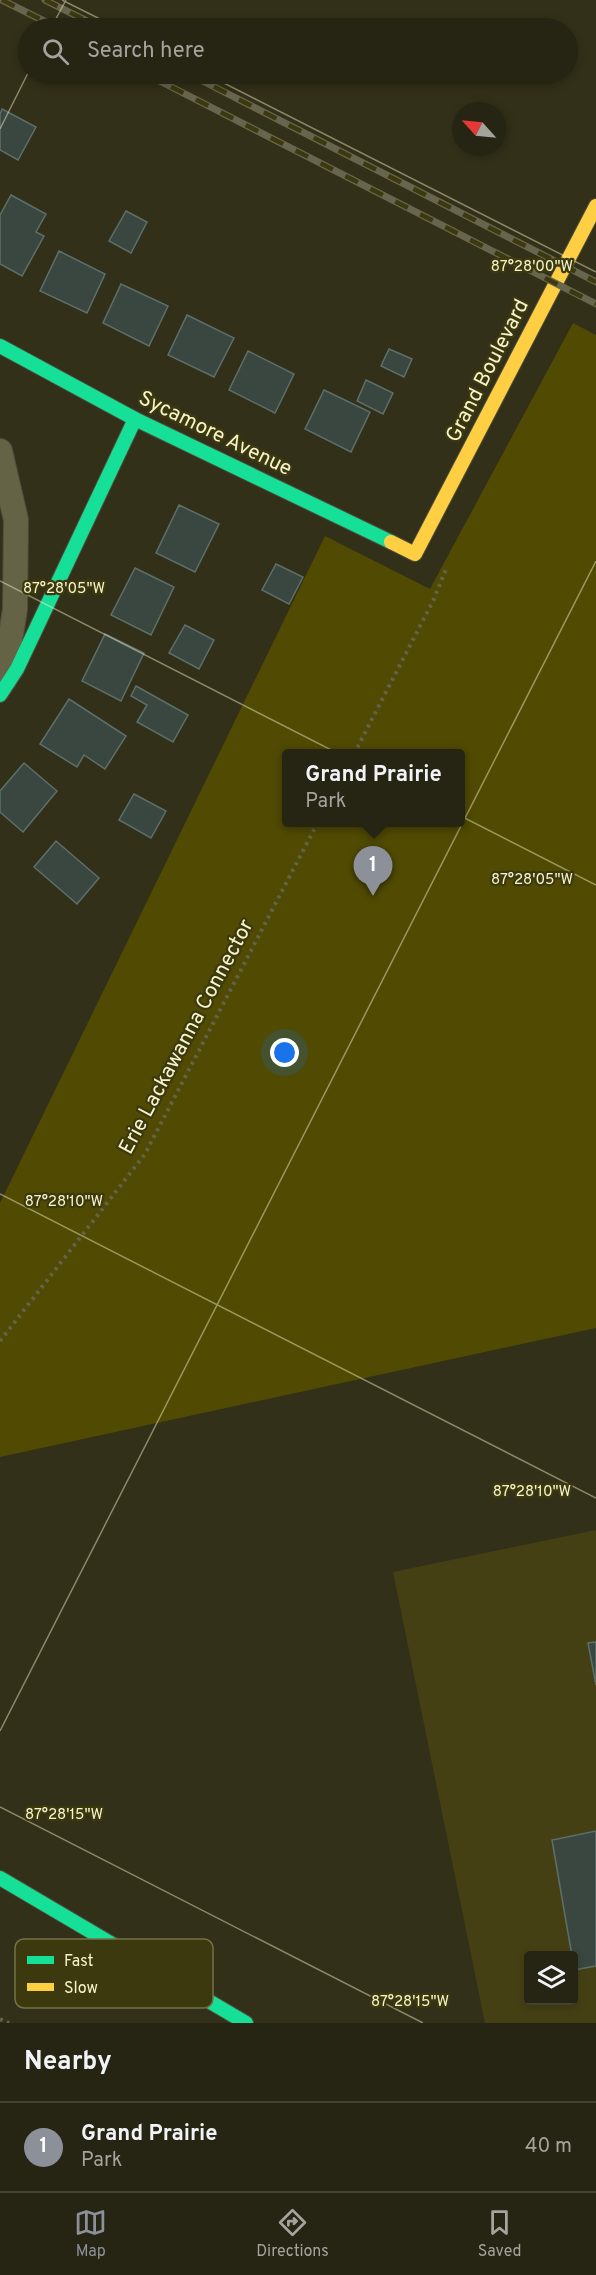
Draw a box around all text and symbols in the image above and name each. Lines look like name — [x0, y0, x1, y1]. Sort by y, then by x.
search box — [18, 18, 578, 84]
icon: search — [39, 35, 72, 68]
text: Search here — [87, 38, 205, 65]
north arrow — [452, 102, 506, 156]
text: 87°28'00"W — [491, 258, 573, 277]
street label: Grand Boulevard — [440, 295, 536, 447]
street label: Sycamore Avenue — [134, 385, 296, 483]
text: 87°28'05"W — [23, 580, 105, 599]
popup — [282, 749, 465, 827]
text: Grand Prairie — [305, 762, 442, 789]
text: Park — [305, 789, 346, 815]
pin: 1 — [354, 846, 392, 896]
text: 87°28'05"W — [491, 871, 573, 890]
street label: Erie Lackawanna Connector — [114, 915, 260, 1159]
your location — [270, 1038, 299, 1067]
text: 87°28'10"W — [25, 1193, 103, 1212]
text: 87°28'10"W — [493, 1483, 571, 1502]
text: 87°28'15"W — [25, 1806, 103, 1825]
legend — [15, 1939, 213, 2008]
map controls — [524, 1951, 578, 2005]
button: layers — [524, 1951, 578, 2005]
text: Fast — [64, 1952, 94, 1972]
text: Slow — [64, 1979, 98, 1999]
text: 87°28'15"W — [371, 1993, 449, 2012]
text: Nearby — [24, 2046, 112, 2079]
text: Grand Prairie — [81, 2121, 218, 2148]
text: 1 — [40, 2134, 48, 2160]
text: 40 m — [525, 2134, 572, 2160]
text: Park — [81, 2148, 122, 2174]
tab: Map — [74, 2206, 107, 2262]
tab: Directions — [256, 2206, 329, 2262]
tab: Saved — [478, 2206, 522, 2262]

